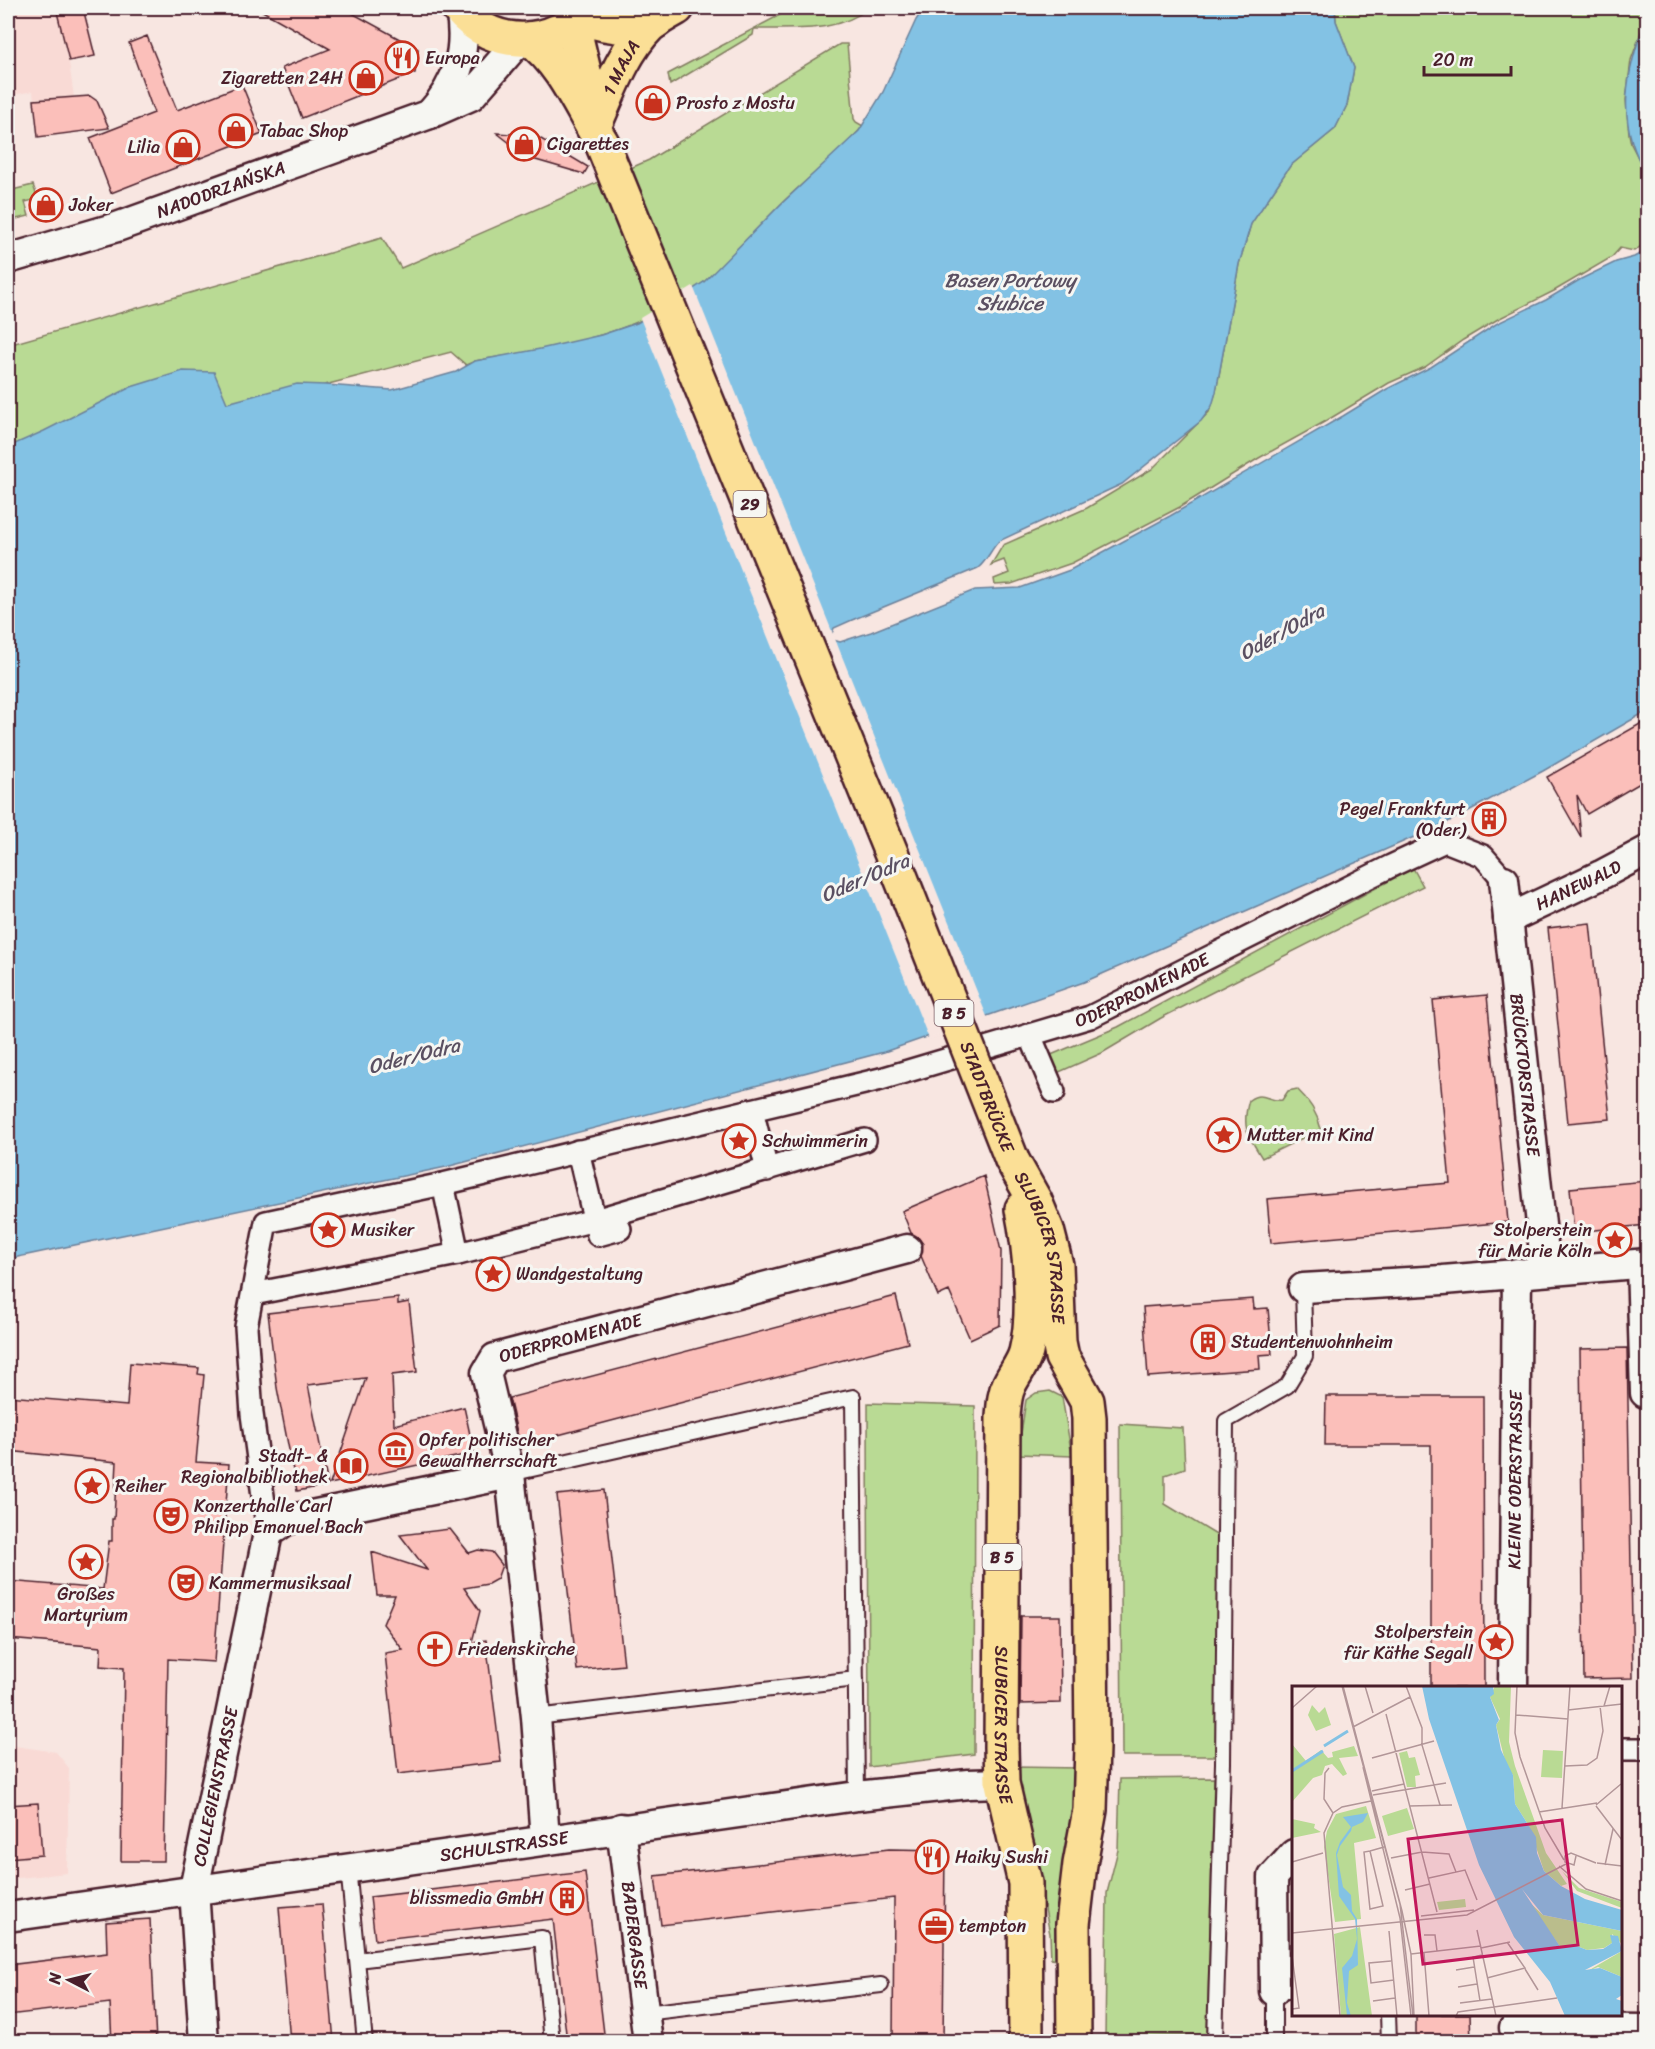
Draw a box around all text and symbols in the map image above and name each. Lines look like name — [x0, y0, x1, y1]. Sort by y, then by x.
street label: 1 MAJA — [593, 33, 649, 100]
scale bar — [1424, 39, 1511, 77]
restaurant icon: Europa — [384, 40, 420, 76]
place label: Europa — [425, 42, 480, 74]
text: 20 m — [1433, 44, 1473, 76]
shop icon: Zigaretten 24H — [348, 60, 384, 96]
place label: Zigaretten 24H — [221, 62, 343, 94]
shop icon: Prosto z Mostu — [635, 85, 671, 121]
place label: Prosto z Mostu — [676, 87, 795, 119]
shop icon: Tabac Shop — [218, 113, 254, 149]
place label: Tabac Shop — [259, 115, 349, 147]
shop icon: Cigarettes — [506, 126, 542, 162]
place label: Cigarettes — [547, 128, 630, 160]
shop icon: Lilia — [165, 129, 201, 165]
place label: Lilia — [128, 131, 160, 163]
street label: NADODRZAŃSKA — [152, 151, 290, 228]
shop icon: Joker — [28, 187, 64, 223]
place label: Joker — [68, 189, 114, 221]
water label: Basen Portowy Słubice — [945, 263, 1078, 321]
road number: 29 — [734, 491, 766, 517]
water label: Oder/Odra — [1233, 593, 1333, 670]
place label: Pegel Frankfurt (Oder) — [1339, 793, 1468, 846]
building icon: Pegel Frankfurt (Oder) — [1471, 801, 1507, 837]
water label: Oder/Odra — [815, 843, 917, 912]
street label: HANEWALD — [1530, 851, 1628, 920]
street label: ODERPROMENADE — [1071, 943, 1216, 1037]
street label: BRÜCKTORSTRASSE — [1500, 992, 1550, 1159]
road number: B 5 — [934, 1000, 974, 1026]
water label: Oder/Odra — [364, 1027, 466, 1084]
street label: STADTBRÜCKE — [951, 1036, 1024, 1158]
place icon: Mutter mit Kind — [1206, 1117, 1242, 1153]
place label: Mutter mit Kind — [1247, 1119, 1375, 1151]
place icon: Schwimmerin — [721, 1123, 757, 1159]
place label: Schwimmerin — [762, 1125, 868, 1157]
street label: SLUBICER STRASSE — [1005, 1165, 1074, 1325]
place icon: Musiker — [310, 1212, 346, 1248]
place label: Musiker — [351, 1214, 416, 1246]
place label: Stolperstein für Marie Köln — [1478, 1214, 1592, 1267]
place icon: Stolperstein für Marie Köln — [1597, 1222, 1633, 1258]
place icon: Wandgestaltung — [475, 1256, 511, 1292]
place label: Wandgestaltung — [516, 1258, 643, 1290]
street label: ODERPROMENADE — [495, 1304, 646, 1372]
building icon: Studentenwohnheim — [1190, 1324, 1226, 1360]
place label: Studentenwohnheim — [1231, 1326, 1393, 1358]
street label: KLEINE ODERSTRASSE — [1498, 1389, 1532, 1570]
place label: Opfer politischer Gewaltherrschaft — [419, 1424, 558, 1477]
museum icon: Opfer politischer Gewaltherrschaft — [378, 1432, 414, 1468]
place label: Stadt- & Regionalbibliothek — [181, 1440, 328, 1493]
library icon: Stadt- & Regionalbibliothek — [333, 1448, 369, 1484]
place icon: Reiher — [74, 1468, 110, 1504]
place label: Reiher — [115, 1470, 167, 1502]
place label: Konzerthalle Carl Philipp Emanuel Bach — [194, 1490, 363, 1543]
theatre icon: Konzerthalle Carl Philipp Emanuel Bach — [153, 1498, 189, 1534]
place icon: Großes Martyrium — [68, 1544, 104, 1580]
road number: B 5 — [982, 1544, 1022, 1570]
theatre icon: Kammermusiksaal — [168, 1565, 204, 1601]
place label: Kammermusiksaal — [209, 1567, 352, 1599]
place label: Großes Martyrium — [44, 1578, 128, 1631]
place label: Stolperstein für Käthe Segall — [1344, 1616, 1474, 1669]
place icon: Stolperstein für Käthe Segall — [1478, 1624, 1514, 1660]
church icon: Friedenskirche — [417, 1631, 453, 1667]
place label: Friedenskirche — [458, 1633, 575, 1665]
street label: SLUBICER STRASSE — [985, 1646, 1023, 1808]
inset map — [1292, 1686, 1622, 2016]
street label: COLLEGIENSTRASSE — [183, 1703, 248, 1869]
street label: SCHULSTRASSE — [438, 1821, 571, 1871]
restaurant icon: Haiky Sushi — [914, 1839, 950, 1875]
place label: Haiky Sushi — [955, 1841, 1049, 1873]
street label: BADERGASSE — [612, 1879, 657, 1992]
building icon: blissmedia GmbH — [549, 1880, 585, 1916]
place label: blissmedia GmbH — [410, 1882, 544, 1914]
office icon: tempton — [918, 1908, 954, 1944]
place label: tempton — [959, 1910, 1026, 1942]
north arrow — [39, 1950, 99, 2010]
text: N — [39, 1970, 70, 1986]

